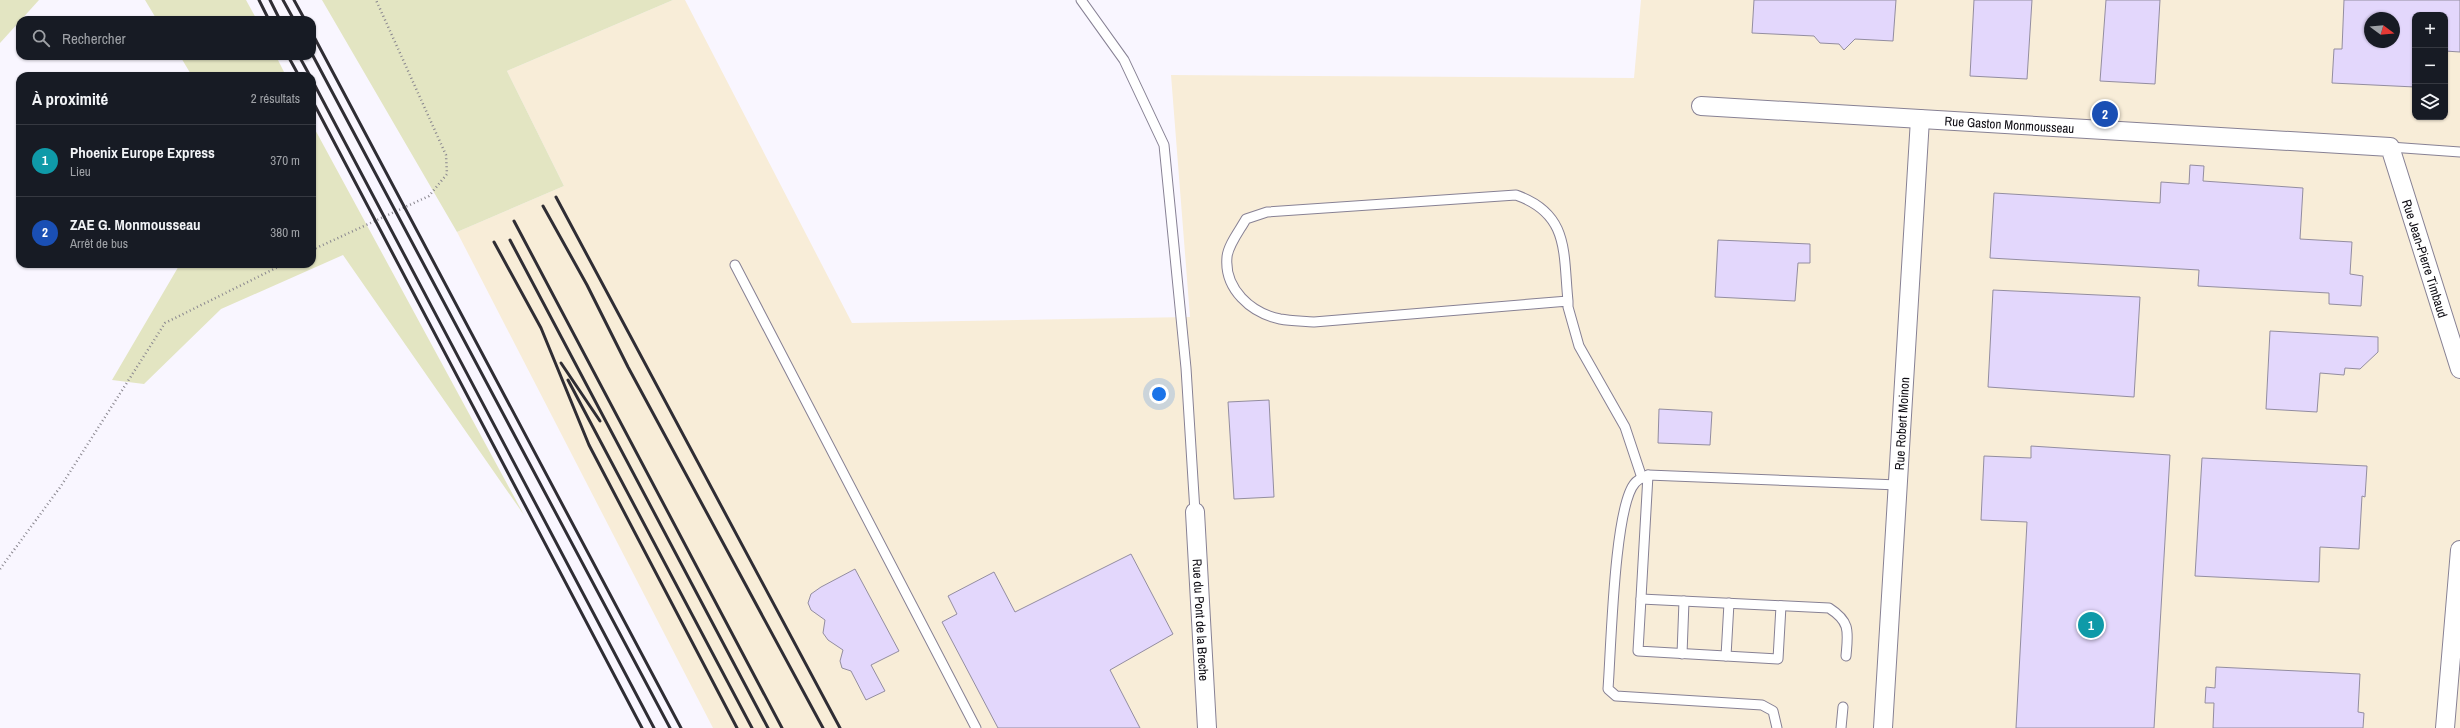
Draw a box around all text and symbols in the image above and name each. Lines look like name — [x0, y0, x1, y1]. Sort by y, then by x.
north arrow — [2364, 12, 2400, 48]
map controls — [2412, 12, 2448, 120]
button: + — [2412, 12, 2448, 48]
search box — [16, 16, 316, 60]
icon: search — [30, 27, 52, 49]
text: Rechercher — [62, 28, 126, 49]
button: − — [2412, 48, 2448, 84]
button: layers — [2412, 84, 2448, 120]
text: À proximité — [32, 87, 108, 110]
text: 2 résultats — [251, 90, 300, 107]
pin: 2 — [2092, 99, 2118, 129]
street label: Rue Gaston Monmousseau — [1944, 113, 2075, 137]
text: Phoenix Europe Express — [70, 142, 215, 163]
text: 1 — [42, 152, 48, 169]
text: 370 m — [270, 152, 300, 169]
text: Lieu — [70, 163, 91, 180]
street label: Rue Jean-Pierre Timbaud — [2398, 197, 2451, 320]
text: ZAE G. Monmousseau — [70, 214, 201, 235]
text: 2 — [42, 224, 48, 241]
text: 380 m — [270, 224, 300, 241]
text: Arrêt de bus — [70, 235, 128, 252]
street label: Rue Robert Moinon — [1891, 377, 1913, 471]
your location — [1149, 384, 1169, 404]
street label: Rue du Pont de la Breche — [1189, 558, 1212, 681]
pin: 1 — [2078, 610, 2104, 640]

